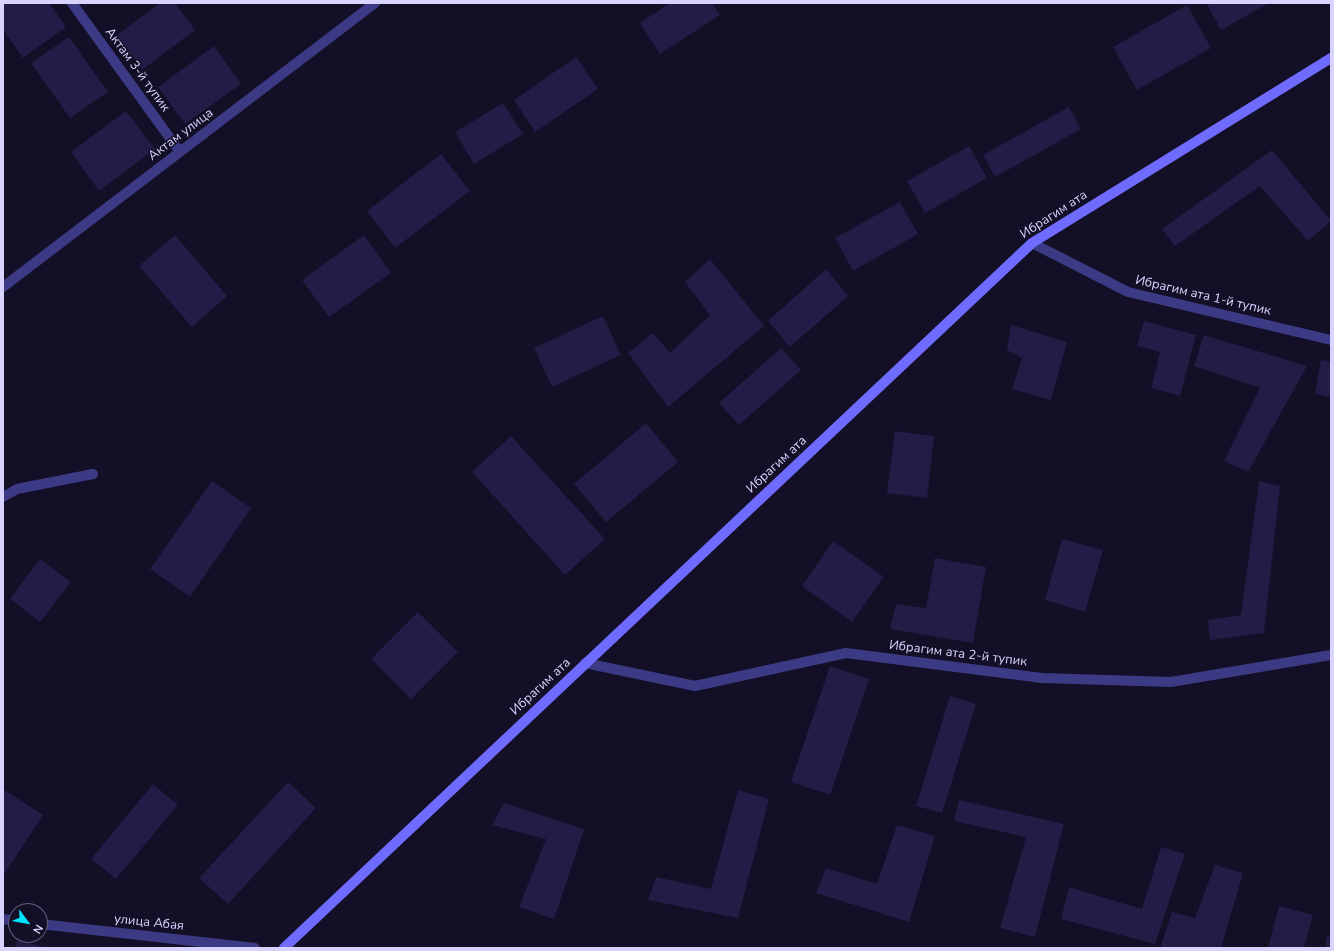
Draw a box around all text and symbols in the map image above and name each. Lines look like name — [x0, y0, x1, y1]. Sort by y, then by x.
street label: Актам 3-й тупик — [101, 25, 173, 115]
street label: Актам улица — [145, 106, 217, 164]
street label: Ибрагим ата — [1018, 188, 1090, 242]
street label: Ибрагим ата 1-й тупик — [1134, 273, 1272, 319]
street label: Ибрагим ата — [744, 433, 810, 497]
street label: Ибрагим ата 2-й тупик — [888, 638, 1028, 670]
street label: Ибрагим ата — [508, 655, 574, 719]
north arrow — [8, 903, 48, 943]
street label: улица Абая — [113, 912, 185, 934]
text: N — [29, 922, 46, 937]

